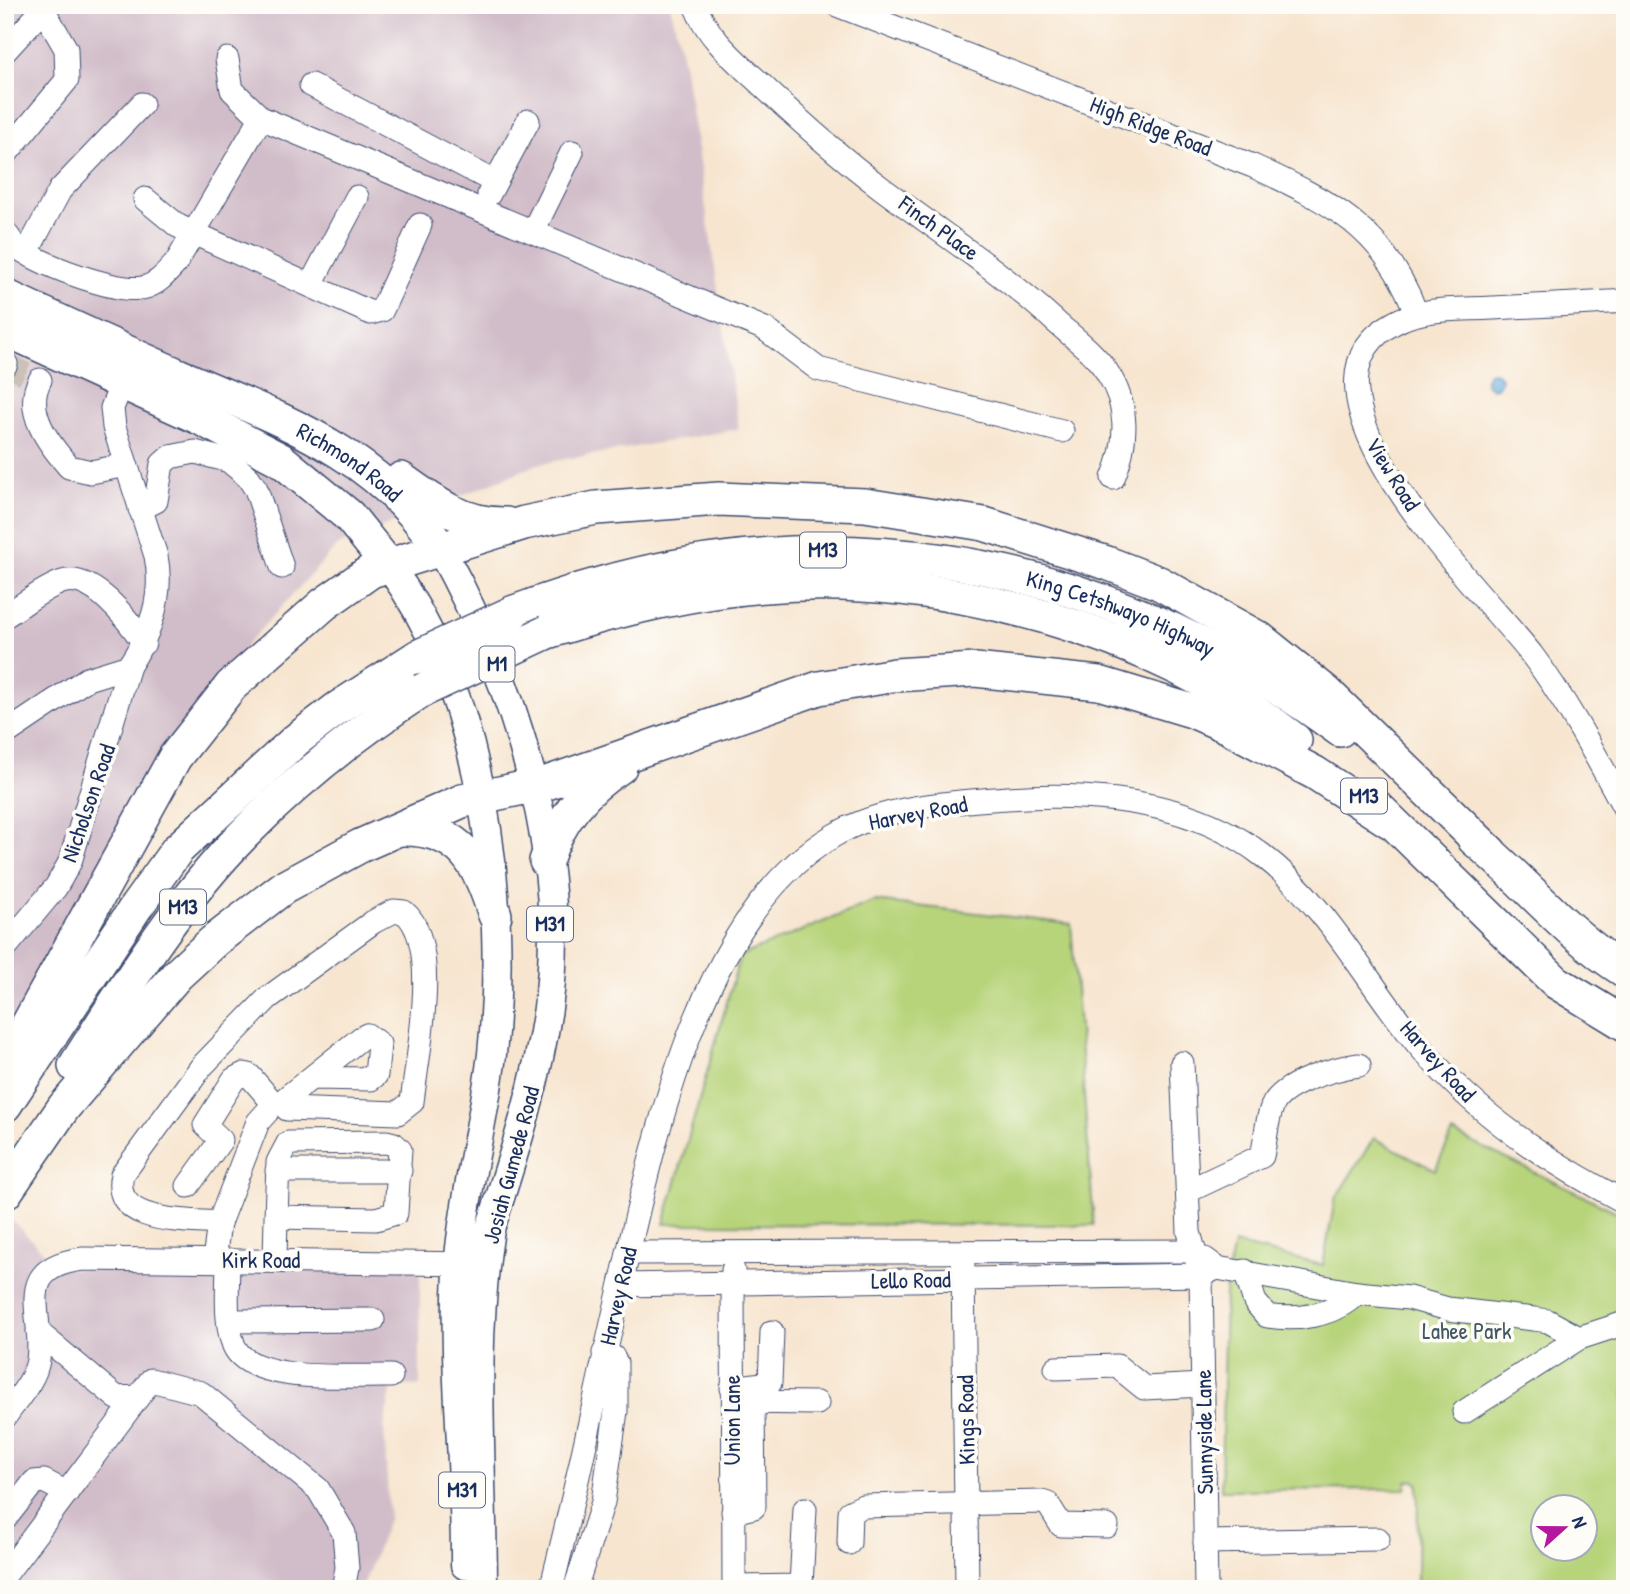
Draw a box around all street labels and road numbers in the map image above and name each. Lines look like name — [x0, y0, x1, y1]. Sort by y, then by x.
street label: High Ridge Road — [1086, 88, 1217, 163]
street label: Finch Place — [892, 187, 986, 267]
street label: Richmond Road — [292, 414, 409, 508]
street label: View Road — [1359, 431, 1428, 516]
road number: M13 — [800, 532, 846, 568]
street label: King Cetshwayo Highway — [1023, 562, 1221, 664]
road number: M1 — [480, 646, 514, 682]
street label: Nicholson Road — [53, 740, 122, 866]
road number: M13 — [1341, 778, 1387, 814]
street label: Harvey Road — [866, 788, 970, 837]
road number: M13 — [160, 890, 206, 925]
road number: M31 — [527, 906, 573, 942]
street label: Harvey Road — [1393, 1013, 1483, 1108]
street label: Josiah Gumede Road — [475, 1083, 546, 1247]
street label: Kirk Road — [222, 1244, 300, 1275]
street label: Harvey Road — [591, 1244, 644, 1348]
street label: Lello Road — [871, 1263, 951, 1296]
street label: Sunnyside Lane — [1187, 1369, 1220, 1495]
street label: Union Lane — [716, 1375, 747, 1465]
street label: Kings Road — [949, 1375, 982, 1465]
road number: M31 — [439, 1472, 485, 1508]

